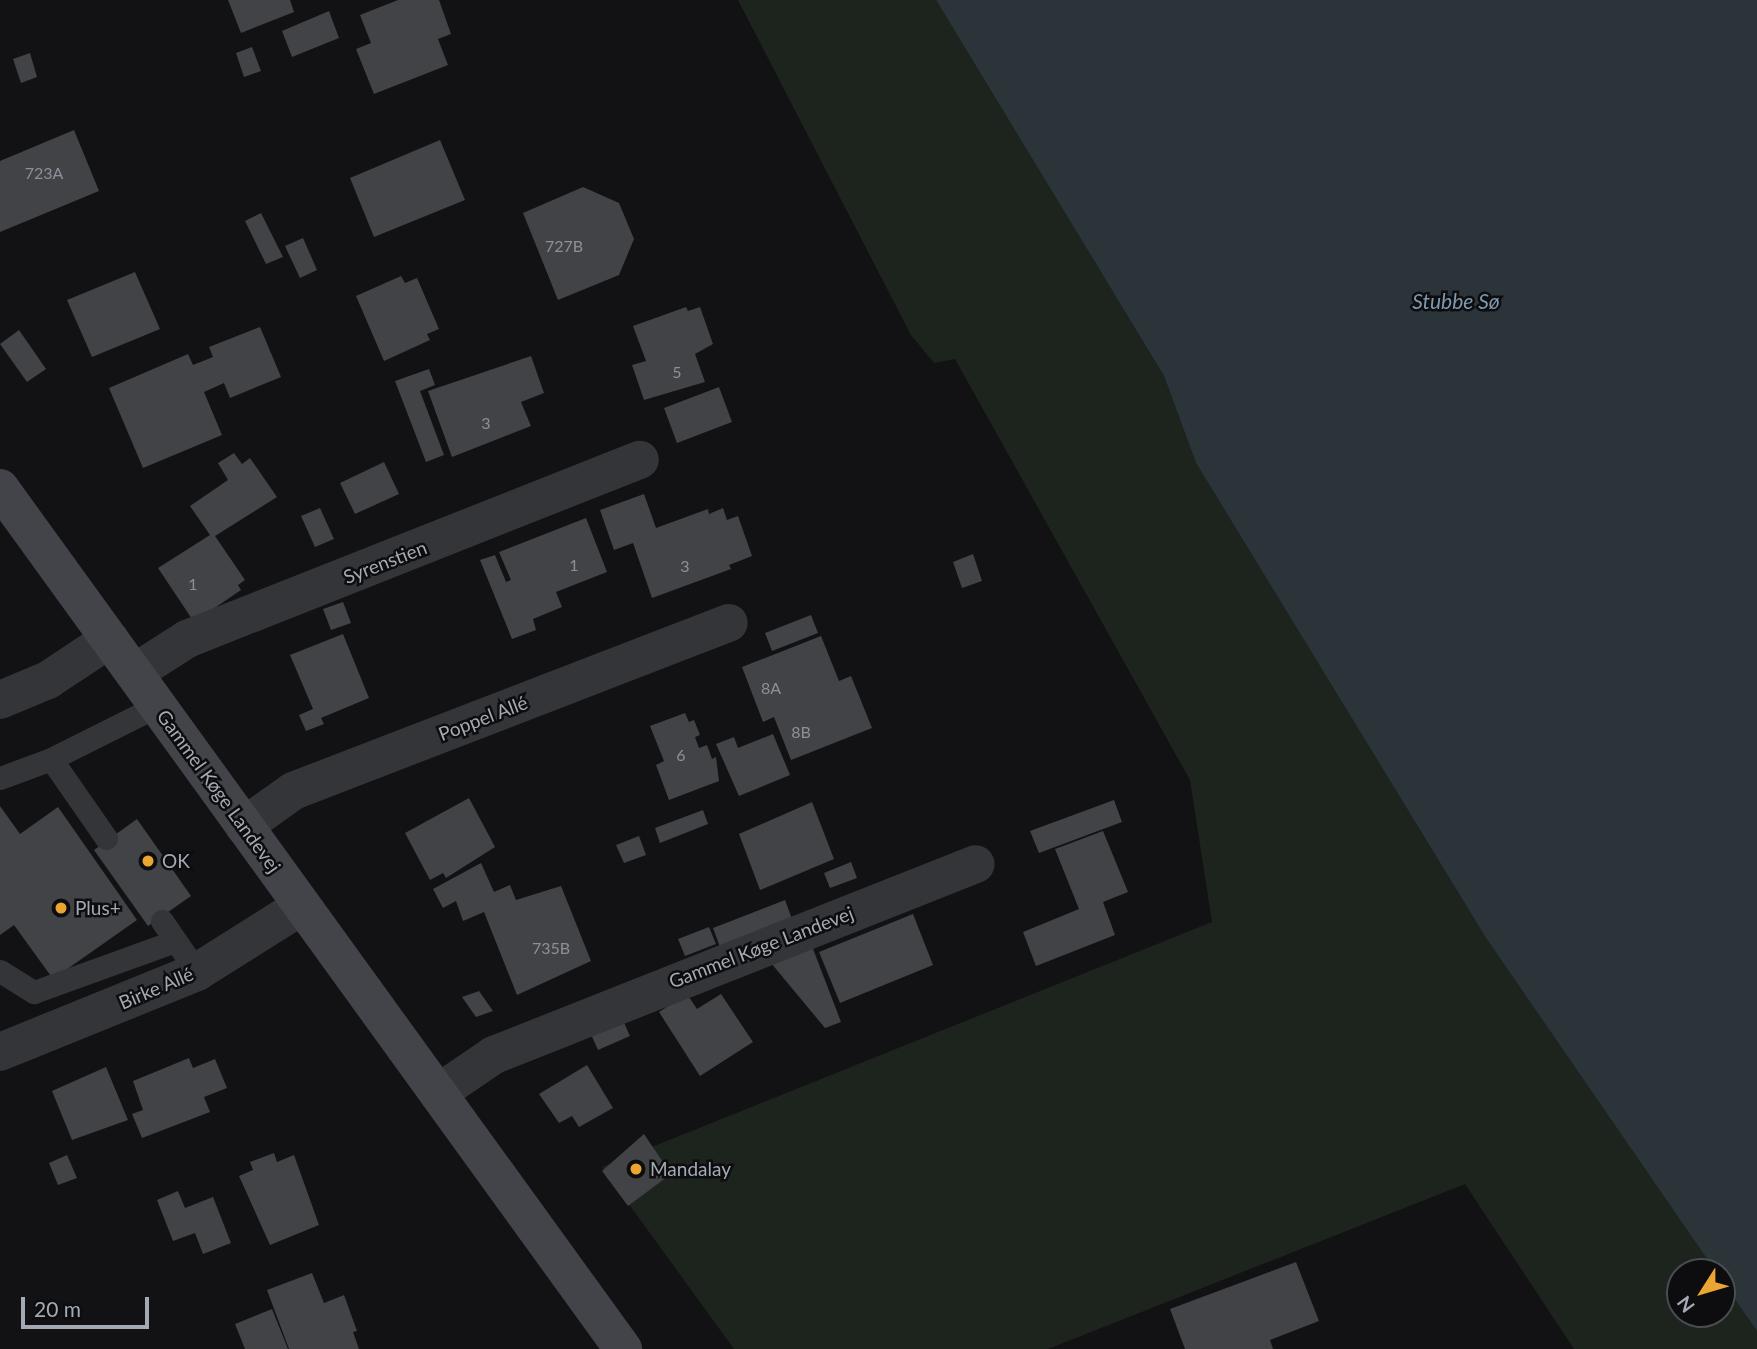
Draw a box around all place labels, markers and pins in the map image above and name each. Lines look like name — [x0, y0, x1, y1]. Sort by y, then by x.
place label: OK — [162, 850, 190, 872]
marker: OK — [140, 853, 156, 869]
place label: Plus+ — [75, 897, 121, 919]
marker: Plus+ — [53, 900, 69, 916]
place label: Mandalay — [650, 1158, 731, 1180]
marker: Mandalay — [628, 1161, 644, 1177]

